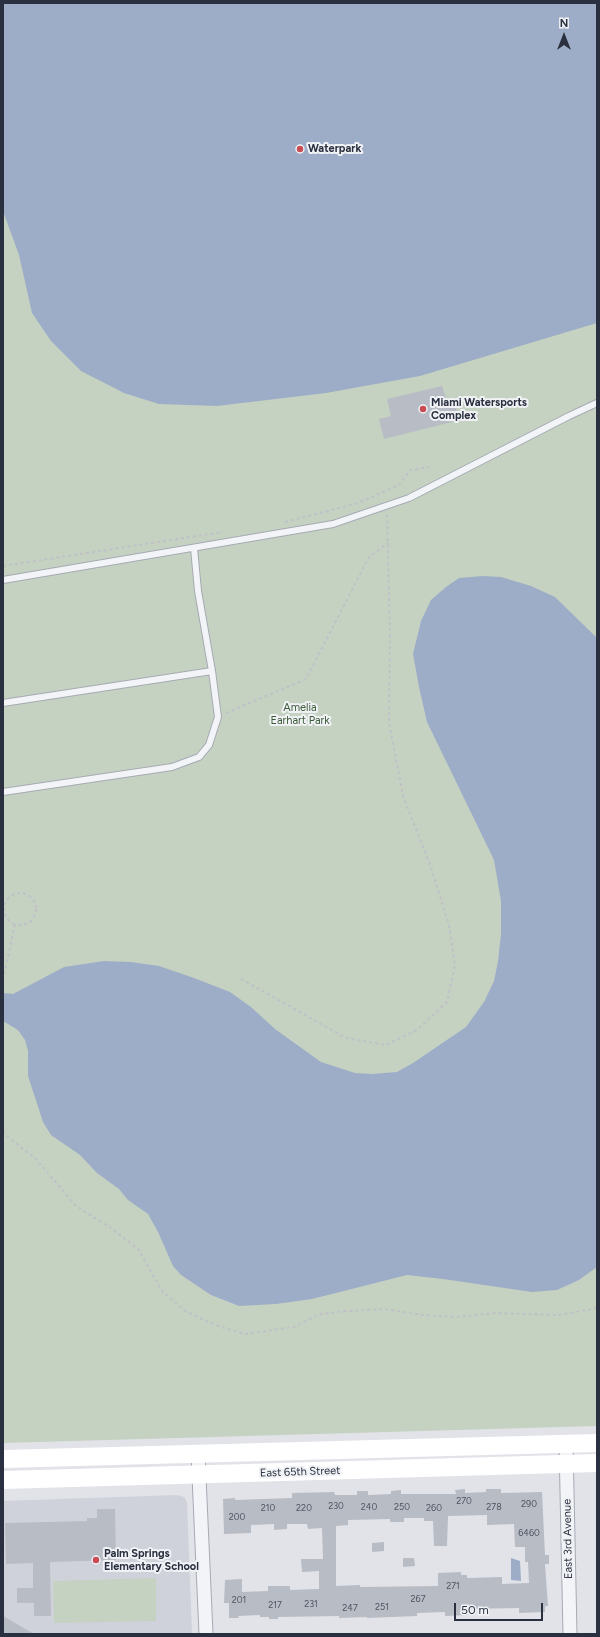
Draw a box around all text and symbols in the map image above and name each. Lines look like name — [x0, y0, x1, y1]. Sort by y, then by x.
north arrow — [544, 16, 584, 56]
text: N — [560, 17, 568, 30]
place label: Waterpark — [308, 142, 361, 156]
marker: Waterpark — [295, 144, 305, 154]
place label: Miami Watersports Complex — [431, 396, 527, 422]
marker: Miami Watersports Complex — [418, 404, 428, 414]
park label: Amelia Earhart Park — [270, 701, 330, 727]
street label: East 65th Street — [260, 1464, 340, 1480]
house number: 270 — [456, 1496, 472, 1506]
house number: 290 — [521, 1499, 537, 1509]
street label: East 3rd Avenue — [561, 1499, 575, 1579]
house number: 230 — [328, 1501, 344, 1511]
house number: 240 — [361, 1502, 377, 1512]
house number: 250 — [394, 1502, 410, 1512]
house number: 278 — [486, 1502, 502, 1512]
house number: 210 — [261, 1503, 275, 1513]
house number: 220 — [296, 1503, 312, 1513]
house number: 260 — [426, 1503, 442, 1513]
house number: 200 — [229, 1512, 245, 1522]
house number: 6460 — [518, 1528, 540, 1538]
place label: Palm Springs Elementary School — [104, 1547, 199, 1573]
marker: Palm Springs Elementary School — [91, 1555, 101, 1565]
house number: 271 — [446, 1581, 460, 1591]
house number: 267 — [411, 1594, 425, 1604]
house number: 201 — [232, 1595, 246, 1605]
scale bar — [456, 1595, 545, 1621]
house number: 231 — [304, 1599, 318, 1609]
house number: 217 — [268, 1600, 282, 1610]
house number: 251 — [375, 1602, 389, 1612]
house number: 247 — [342, 1603, 358, 1613]
text: 50 m — [461, 1603, 489, 1617]

